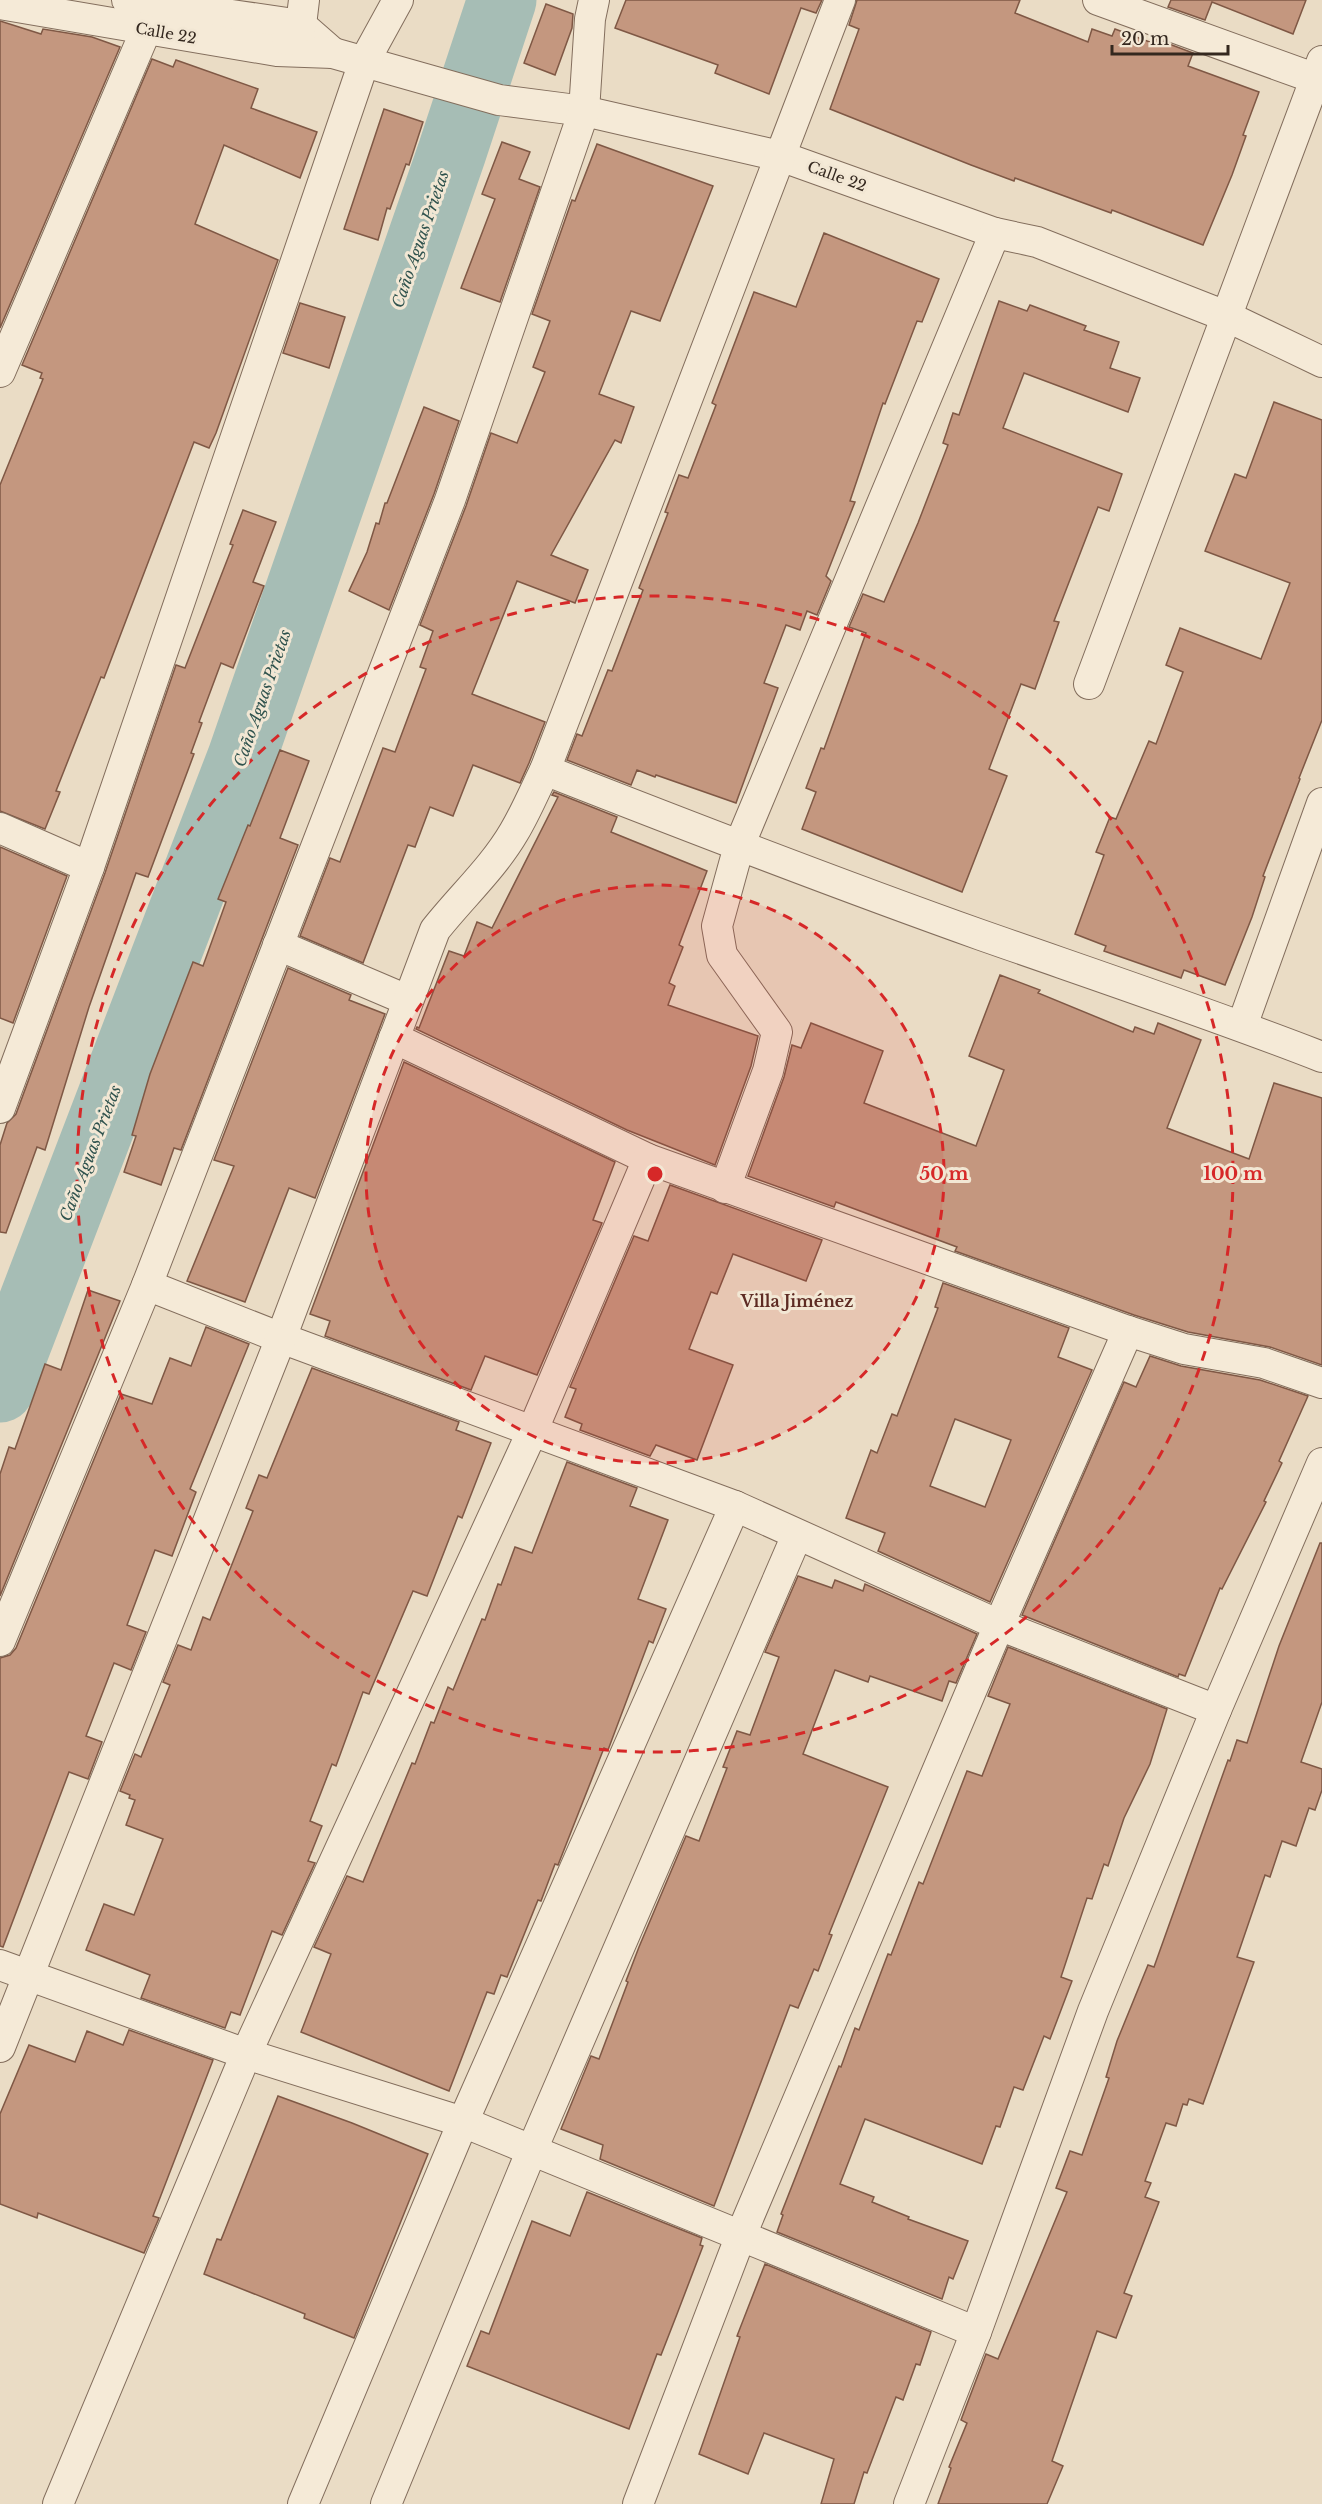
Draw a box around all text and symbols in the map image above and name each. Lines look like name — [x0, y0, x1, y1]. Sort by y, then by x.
street label: Calle 22 — [134, 18, 198, 48]
scale bar — [1112, 18, 1228, 56]
text: 20 m — [1121, 28, 1169, 50]
street label: Calle 22 — [805, 157, 869, 195]
water label: Caño Aguas Prietas — [387, 168, 453, 310]
water label: Caño Aguas Prietas — [229, 627, 295, 769]
water label: Caño Aguas Prietas — [55, 1082, 125, 1224]
text: 50 m — [920, 1163, 969, 1185]
text: 100 m — [1203, 1163, 1263, 1185]
centre of rings — [645, 1164, 665, 1184]
district label: Villa Jiménez — [740, 1291, 853, 1311]

